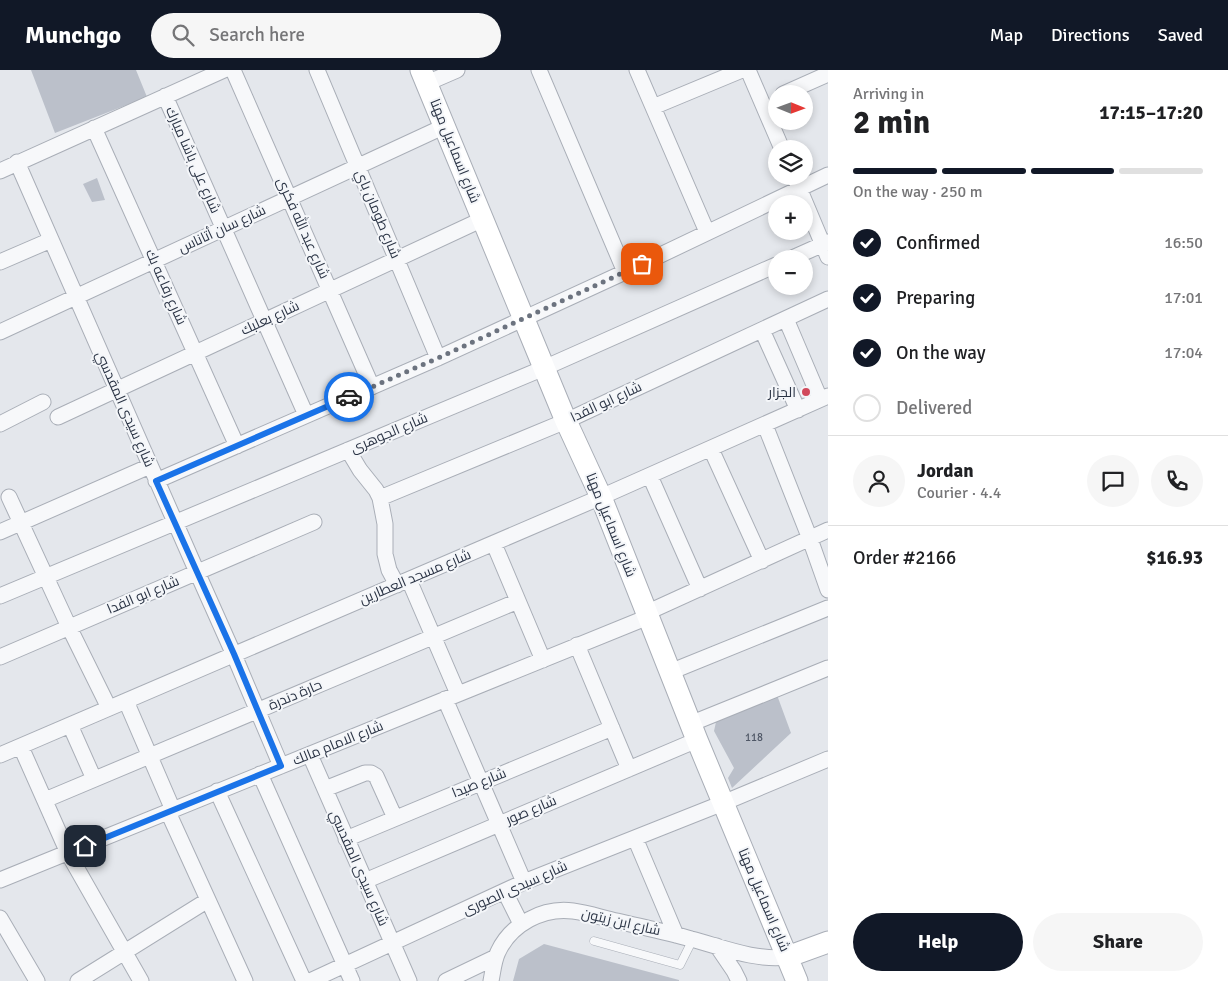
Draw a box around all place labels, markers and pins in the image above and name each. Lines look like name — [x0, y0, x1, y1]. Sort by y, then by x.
pin — [621, 243, 663, 285]
place label: الجزار — [767, 384, 796, 401]
marker: الجزار — [800, 386, 812, 398]
pin — [64, 825, 106, 867]

